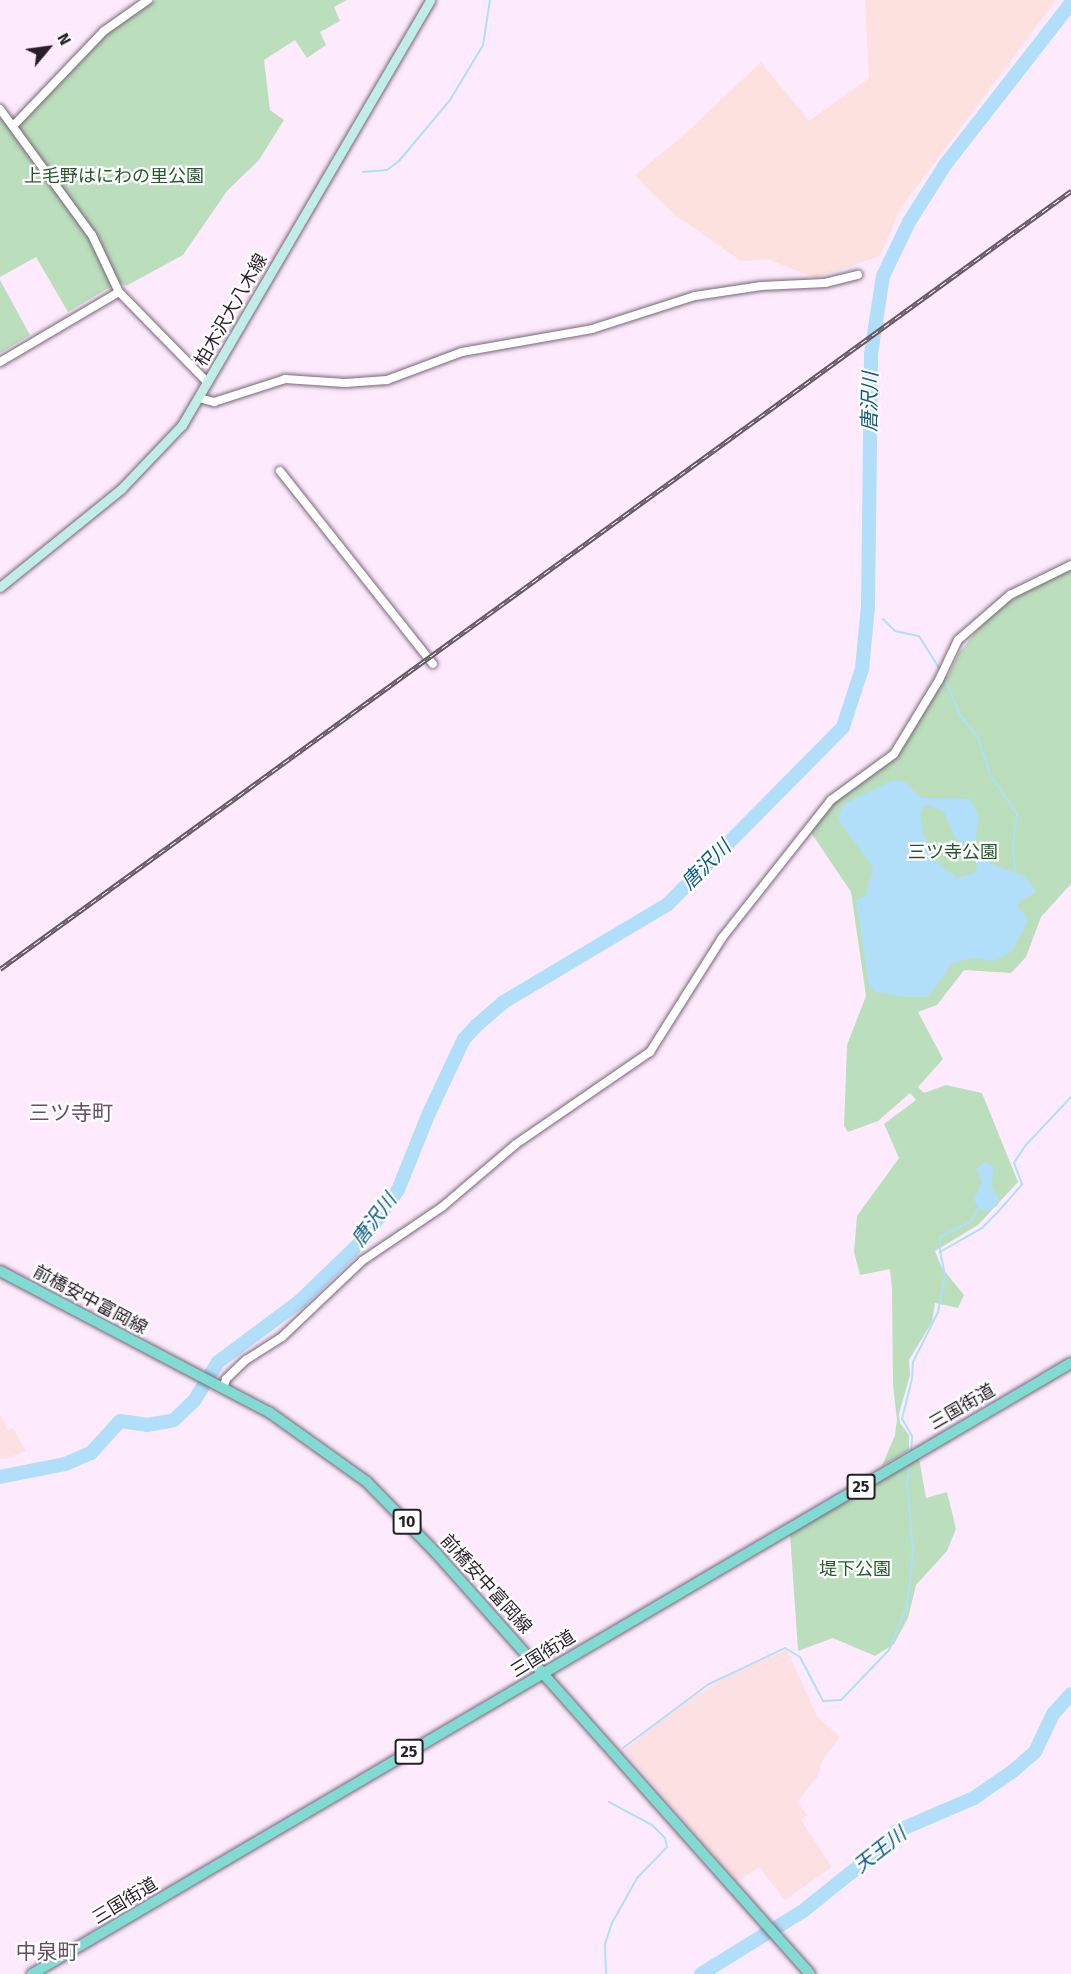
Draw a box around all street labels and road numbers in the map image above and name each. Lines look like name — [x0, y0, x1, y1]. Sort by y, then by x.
street label: 柏木沢大八木線 — [190, 250, 272, 370]
street label: 前橋安中富岡線 — [29, 1261, 151, 1339]
street label: 三国街道 — [925, 1380, 999, 1434]
road number: 25 — [846, 1474, 876, 1500]
road number: 10 — [392, 1509, 422, 1535]
street label: 前橋安中富岡線 — [436, 1530, 536, 1638]
street label: 三国街道 — [507, 1626, 579, 1682]
road number: 25 — [394, 1739, 424, 1765]
street label: 三国街道 — [89, 1873, 161, 1929]

